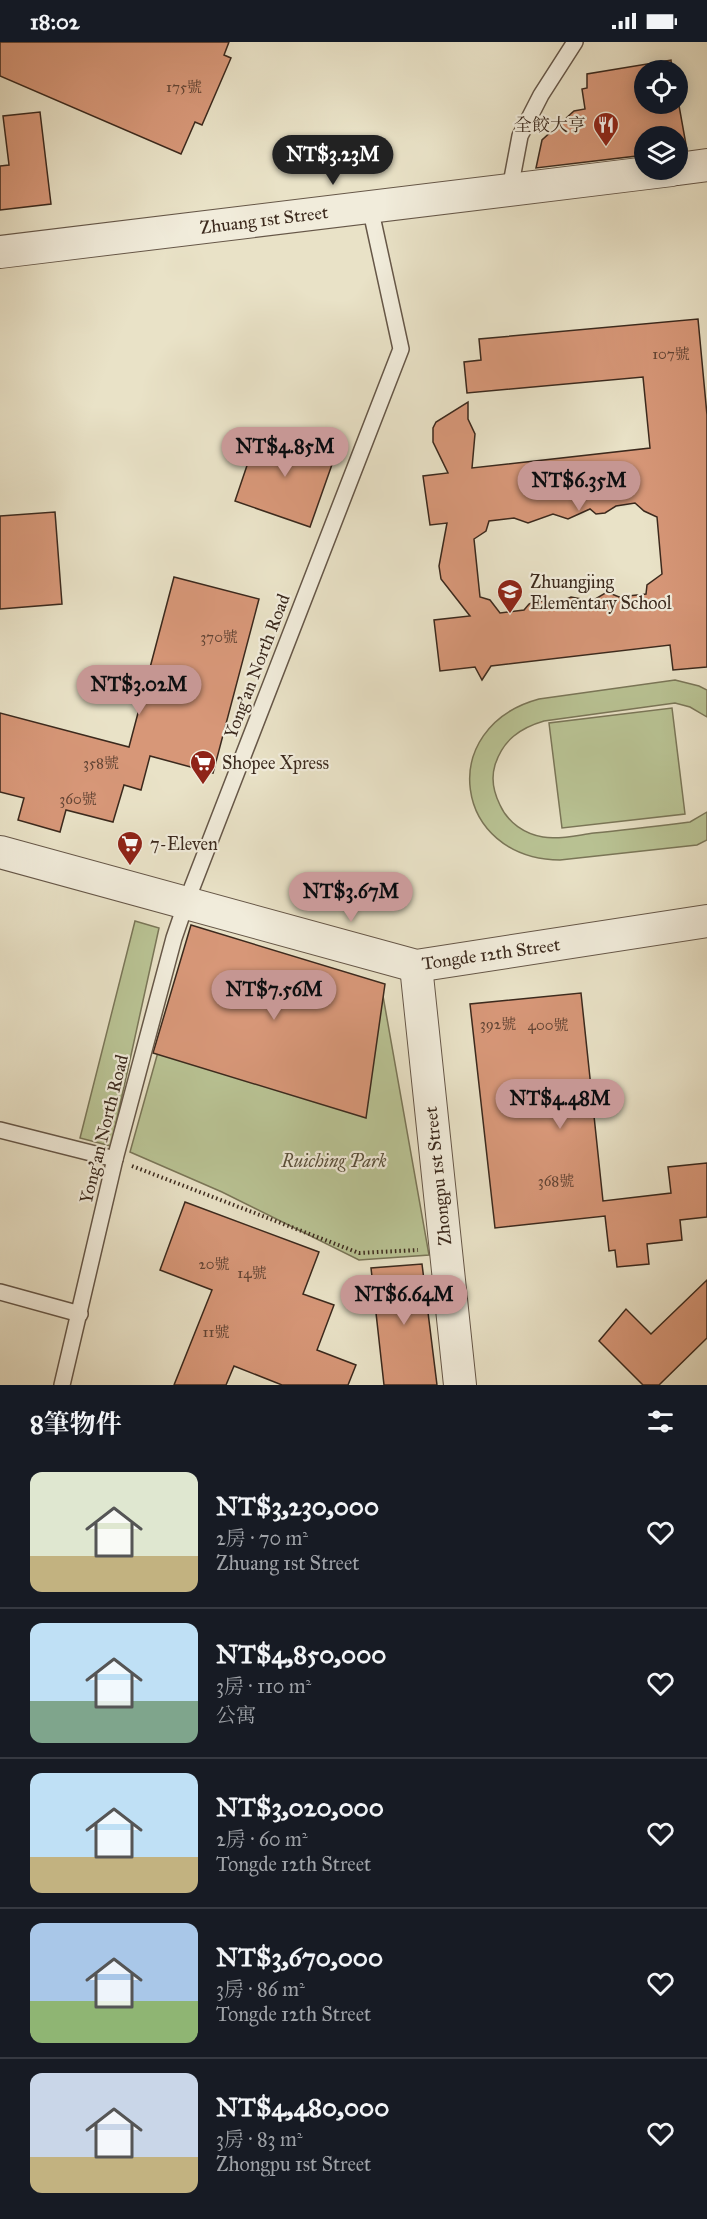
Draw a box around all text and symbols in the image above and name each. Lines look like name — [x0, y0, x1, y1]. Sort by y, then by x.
text: 18:02 — [30, 8, 80, 35]
map controls — [634, 60, 688, 180]
button: locate — [634, 60, 688, 114]
house number: 175號 — [166, 78, 202, 96]
restaurant icon: 全餃大亨 — [591, 110, 621, 148]
place label: 全餃大亨 — [514, 114, 586, 136]
button: layers — [634, 126, 688, 180]
pin: NT$3.23M — [271, 135, 395, 186]
text: NT$3.23M — [286, 142, 380, 166]
street label: Zhuang 1st Street — [199, 201, 330, 240]
house number: 107號 — [652, 345, 690, 363]
pin: NT$4.85M — [223, 427, 347, 478]
text: NT$4.85M — [236, 434, 334, 458]
pin: NT$6.35M — [517, 461, 641, 512]
text: NT$6.35M — [532, 468, 627, 492]
place label: Zhuangjing Elementary School — [530, 571, 672, 614]
school or university icon: Zhuangjing Elementary School — [495, 577, 525, 615]
street label: Yong'an North Road — [219, 591, 296, 742]
house number: 370號 — [200, 628, 238, 646]
pin: NT$3.02M — [77, 665, 201, 716]
text: NT$3.02M — [91, 672, 187, 696]
supermarket icon: Shopee Xpress — [188, 748, 218, 786]
place label: Shopee Xpress — [222, 752, 329, 774]
house number: 358號 — [83, 754, 119, 772]
house number: 360號 — [59, 790, 97, 808]
supermarket icon: 7-Eleven — [115, 829, 145, 867]
place label: 7-Eleven — [150, 833, 218, 855]
pin: NT$3.67M — [289, 872, 413, 923]
text: NT$3.67M — [303, 879, 399, 903]
street label: Tongde 12th Street — [420, 933, 562, 976]
pin: NT$7.56M — [212, 970, 336, 1021]
text: NT$7.56M — [225, 977, 323, 1001]
house number: 392號 — [480, 1015, 516, 1033]
house number: 400號 — [528, 1016, 568, 1034]
street label: Yong'an North Road — [75, 1052, 134, 1206]
pin: NT$4.48M — [498, 1079, 622, 1130]
text: NT$4.48M — [509, 1086, 611, 1110]
street label: Zhongpu 1st Street — [420, 1105, 457, 1247]
park label: Ruiching Park — [280, 1150, 387, 1172]
house number: 368號 — [538, 1172, 574, 1190]
house number: 20號 — [198, 1255, 230, 1273]
house number: 14號 — [237, 1264, 267, 1282]
pin: NT$6.64M — [342, 1275, 466, 1326]
text: NT$6.64M — [354, 1282, 454, 1306]
house number: 11號 — [203, 1323, 229, 1341]
icon: filters — [644, 1405, 677, 1438]
text: 8筆物件 — [30, 1408, 122, 1440]
text: NT$3,230,000 — [216, 1490, 379, 1522]
icon: home — [78, 1496, 150, 1568]
icon: heart — [644, 1516, 677, 1549]
text: 2房 · 70 m² — [216, 1526, 308, 1550]
text: Zhuang 1st Street — [216, 1551, 359, 1575]
text: NT$4,850,000 — [216, 1638, 386, 1670]
icon: home — [78, 1647, 150, 1719]
icon: heart — [644, 1667, 677, 1700]
text: 3房 · 110 m² — [216, 1674, 311, 1698]
text: 公寓 — [216, 1703, 256, 1727]
text: NT$3,020,000 — [216, 1791, 384, 1823]
icon: home — [78, 1797, 150, 1869]
icon: heart — [644, 1817, 677, 1850]
text: 2房 · 60 m² — [216, 1827, 308, 1851]
text: Tongde 12th Street — [216, 1852, 371, 1876]
text: NT$3,670,000 — [216, 1941, 383, 1973]
icon: home — [78, 1947, 150, 2019]
icon: heart — [644, 1967, 677, 2000]
text: 3房 · 86 m² — [216, 1977, 305, 2001]
text: Tongde 12th Street — [216, 2002, 371, 2026]
text: NT$4,480,000 — [216, 2091, 389, 2123]
icon: home — [78, 2097, 150, 2169]
icon: heart — [644, 2117, 677, 2150]
text: 3房 · 83 m² — [216, 2127, 303, 2151]
text: Zhongpu 1st Street — [216, 2152, 371, 2176]

